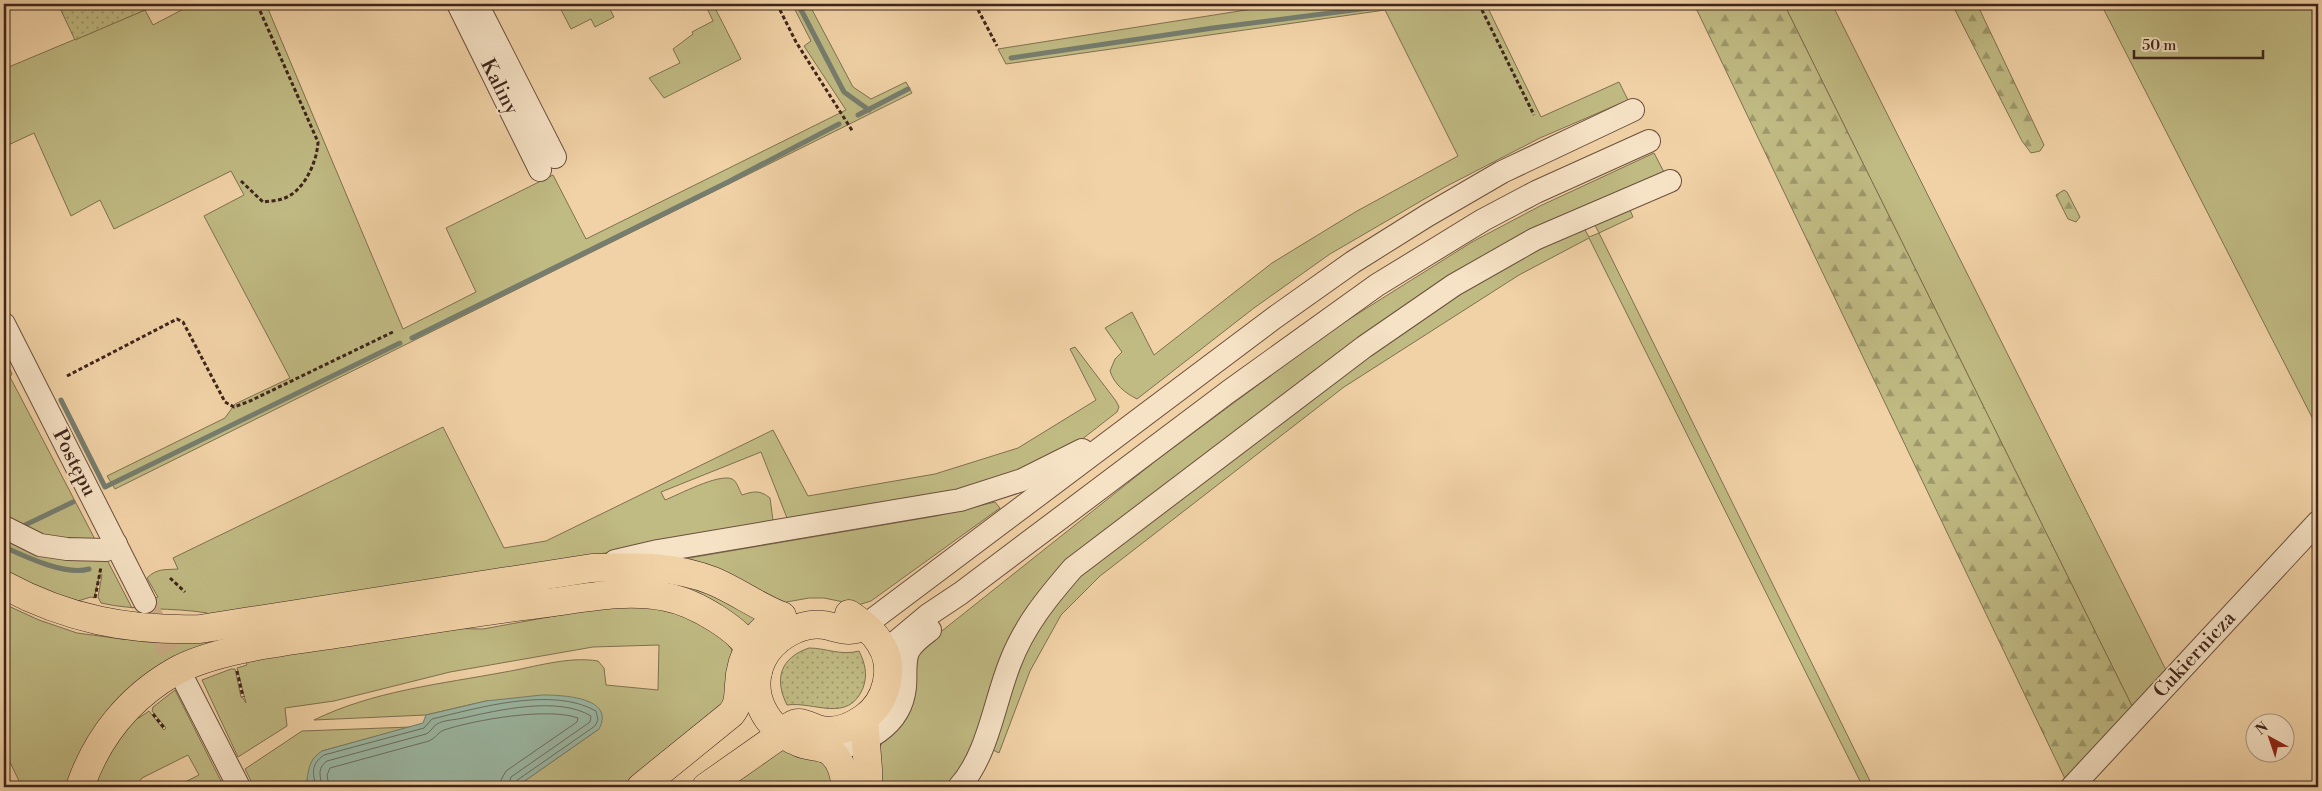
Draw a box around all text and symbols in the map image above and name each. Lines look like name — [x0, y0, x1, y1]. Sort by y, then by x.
scale bar — [2134, 28, 2263, 60]
text: 50 m — [2142, 36, 2176, 55]
street label: Kaliny — [474, 55, 524, 119]
street label: Postępu — [46, 425, 102, 501]
street label: Cukiernicza — [2148, 606, 2242, 704]
north arrow — [2244, 714, 2294, 764]
text: N — [2252, 718, 2272, 739]

